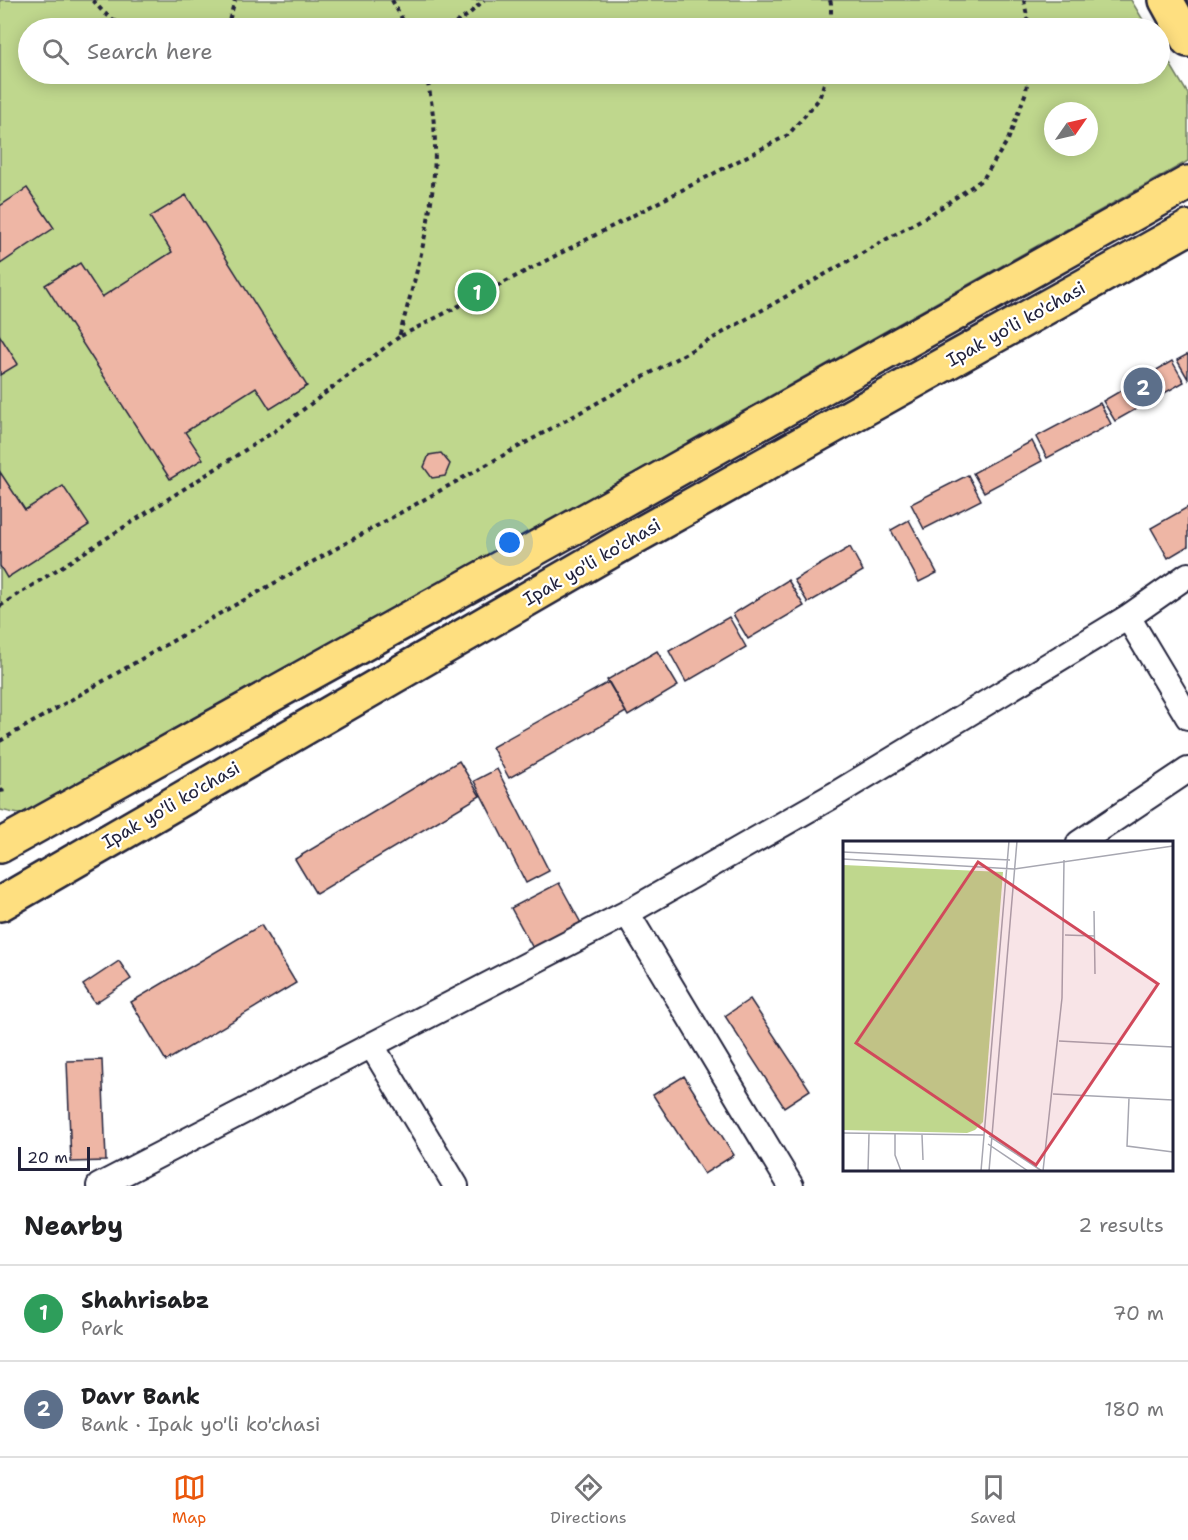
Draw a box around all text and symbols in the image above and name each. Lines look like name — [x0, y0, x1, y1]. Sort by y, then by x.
search box — [18, 18, 1170, 84]
icon: search — [39, 35, 72, 68]
text: Search here — [87, 37, 213, 66]
north arrow — [1044, 102, 1098, 156]
pin: 1 — [458, 270, 496, 314]
street label: Ipak yo'li ko'chasi — [942, 276, 1090, 372]
pin: 2 — [1124, 364, 1162, 410]
street label: Ipak yo'li ko'chasi — [519, 513, 665, 611]
your location — [495, 528, 524, 557]
street label: Ipak yo'li ko'chasi — [98, 756, 244, 854]
inset map — [843, 841, 1173, 1171]
scale bar — [18, 1144, 90, 1172]
text: 20 m — [27, 1147, 68, 1168]
text: Nearby — [24, 1208, 123, 1243]
text: 2 results — [1078, 1212, 1164, 1238]
text: Shahrisabz — [81, 1286, 209, 1315]
text: 1 — [39, 1300, 48, 1326]
text: 70 m — [1112, 1300, 1164, 1326]
text: Park — [81, 1315, 124, 1341]
text: Davr Bank — [81, 1382, 200, 1411]
text: 2 — [37, 1396, 51, 1422]
text: 180 m — [1104, 1396, 1164, 1422]
text: Bank · Ipak yo'li ko'chasi — [81, 1411, 321, 1437]
tab: Map — [172, 1471, 206, 1528]
tab: Directions — [550, 1471, 627, 1528]
tab: Saved — [971, 1471, 1016, 1528]

